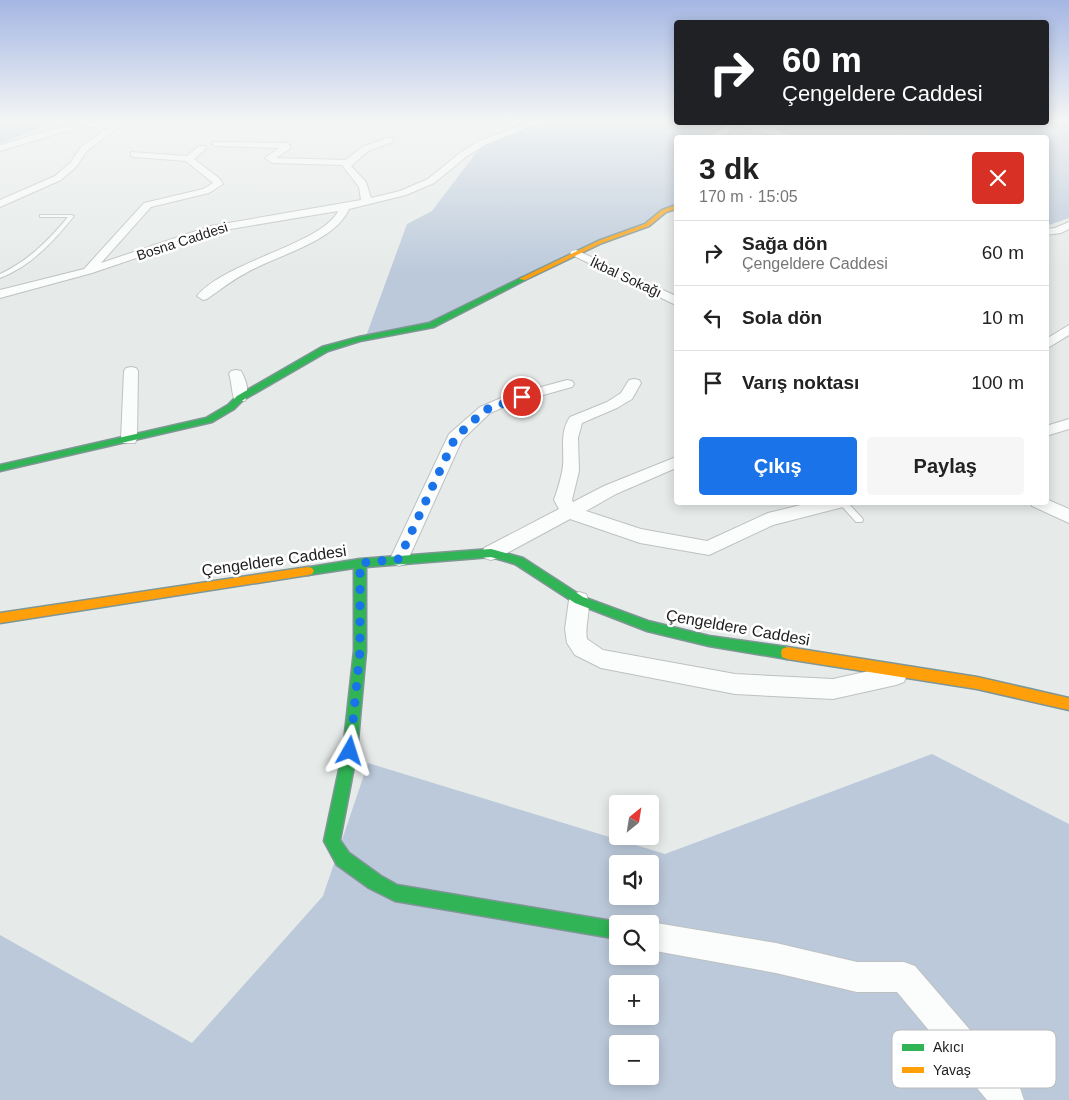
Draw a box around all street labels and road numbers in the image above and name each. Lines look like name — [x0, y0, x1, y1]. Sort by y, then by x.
street label: Bosna Caddesi — [134, 219, 230, 263]
street label: İkbal Sokağı — [588, 253, 665, 301]
street label: Çengeldere Caddesi — [201, 542, 347, 579]
street label: Çengeldere Caddesi — [665, 606, 811, 649]

